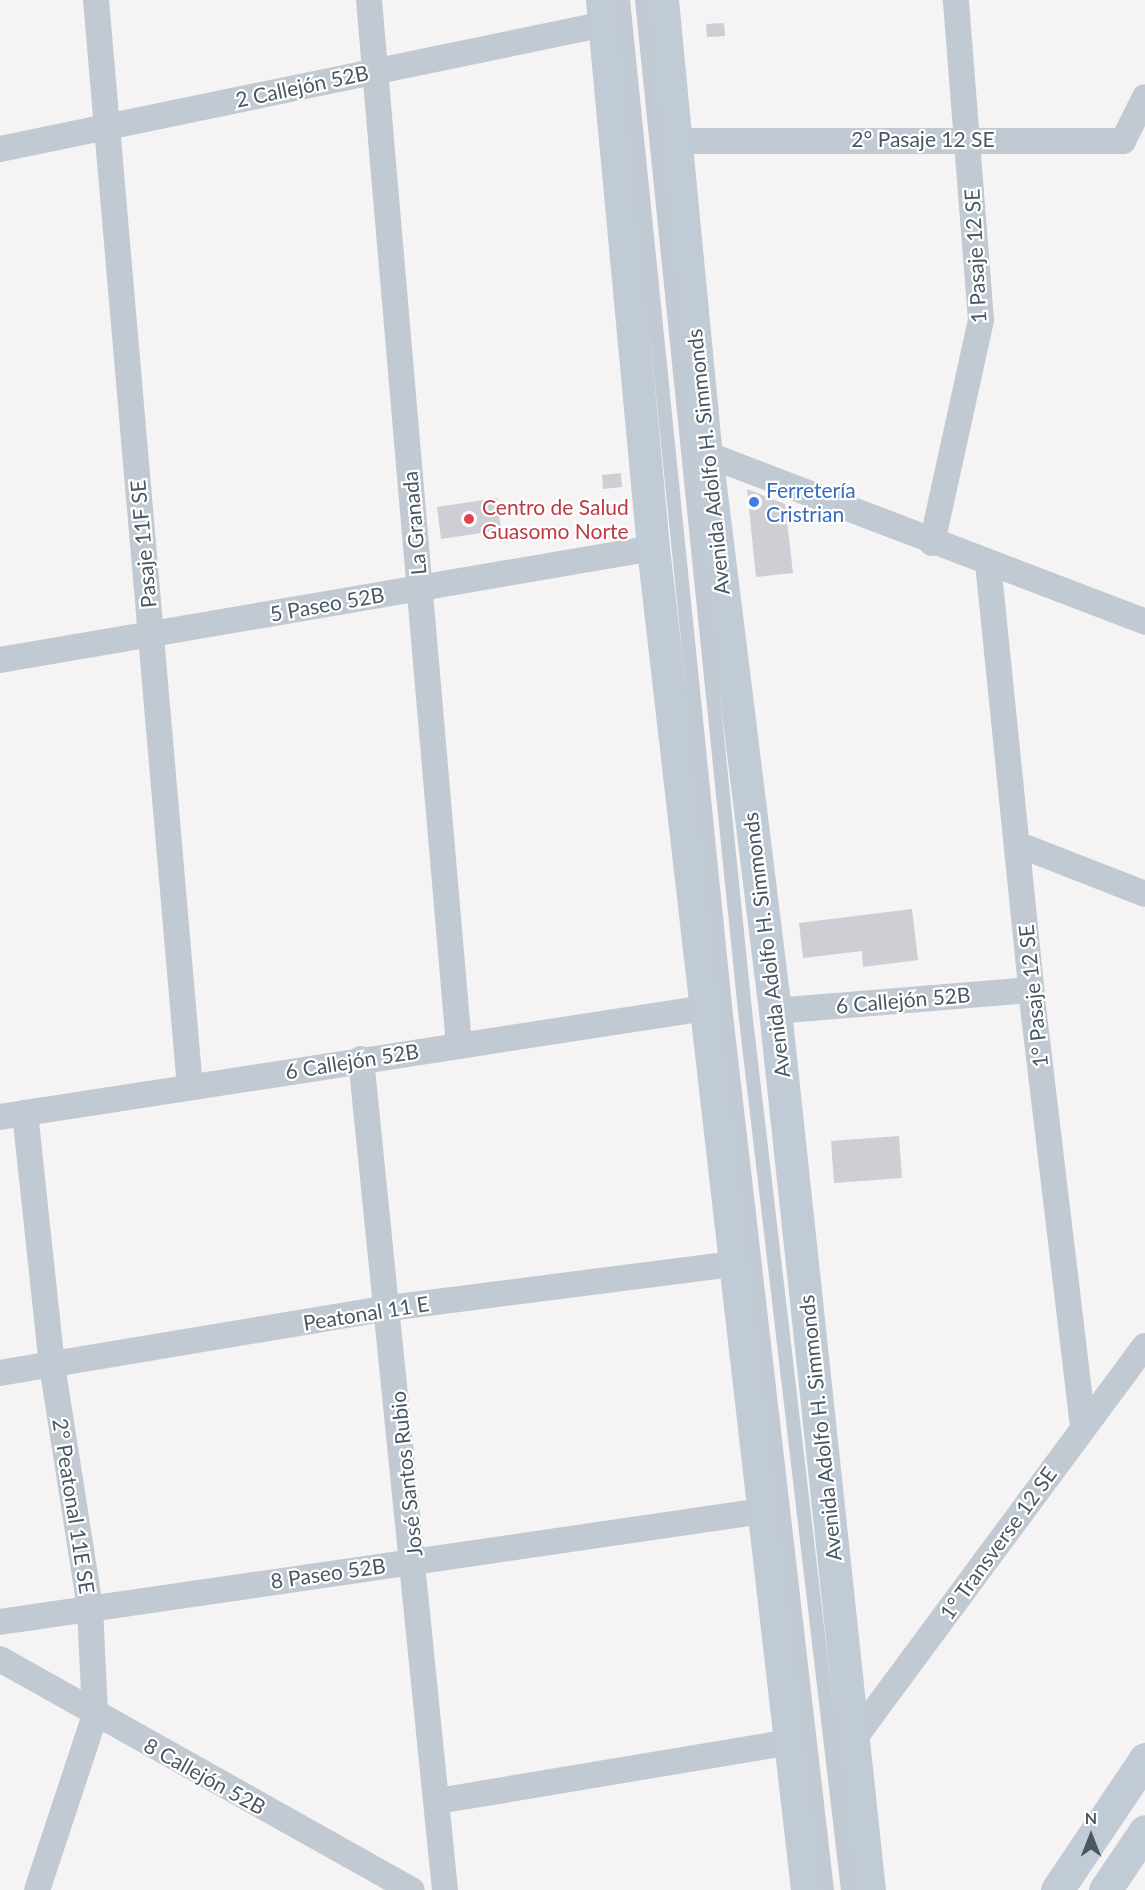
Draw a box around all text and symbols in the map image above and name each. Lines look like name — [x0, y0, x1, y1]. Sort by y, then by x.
street label: 2 Callejón 52B — [233, 60, 371, 112]
street label: 2° Pasaje 12 SE — [851, 126, 995, 152]
street label: 1 Pasaje 12 SE — [959, 188, 991, 324]
street label: Avenida Adolfo H. Simmonds — [681, 327, 735, 597]
street label: La Granada — [397, 470, 431, 576]
place label: Ferretería Cristrian — [766, 477, 856, 527]
street label: Pasaje 11F SE — [125, 479, 161, 609]
place label: Centro de Salud Guasomo Norte — [482, 494, 629, 544]
marker: Ferretería Cristrian — [747, 495, 761, 509]
marker: Centro de Salud Guasomo Norte — [460, 510, 478, 528]
street label: 5 Paseo 52B — [268, 582, 386, 626]
street label: Avenida Adolfo H. Simmonds — [737, 810, 795, 1080]
street label: 1° Pasaje 12 SE — [1013, 923, 1053, 1069]
street label: 6 Callejón 52B — [835, 982, 971, 1018]
street label: 6 Callejón 52B — [283, 1038, 421, 1084]
street label: Peatonal 11 E — [301, 1291, 431, 1335]
street label: Avenida Adolfo H. Simmonds — [793, 1293, 847, 1563]
street label: José Santos Rubio — [385, 1390, 427, 1558]
street label: 2° Peatonal 11E SE — [48, 1417, 100, 1595]
street label: 1° Transverse 12 SE — [934, 1462, 1062, 1624]
street label: 8 Paseo 52B — [269, 1552, 387, 1594]
street label: 8 Callejón 52B — [140, 1732, 270, 1820]
north arrow — [1061, 1806, 1121, 1866]
text: N — [1085, 1808, 1097, 1827]

